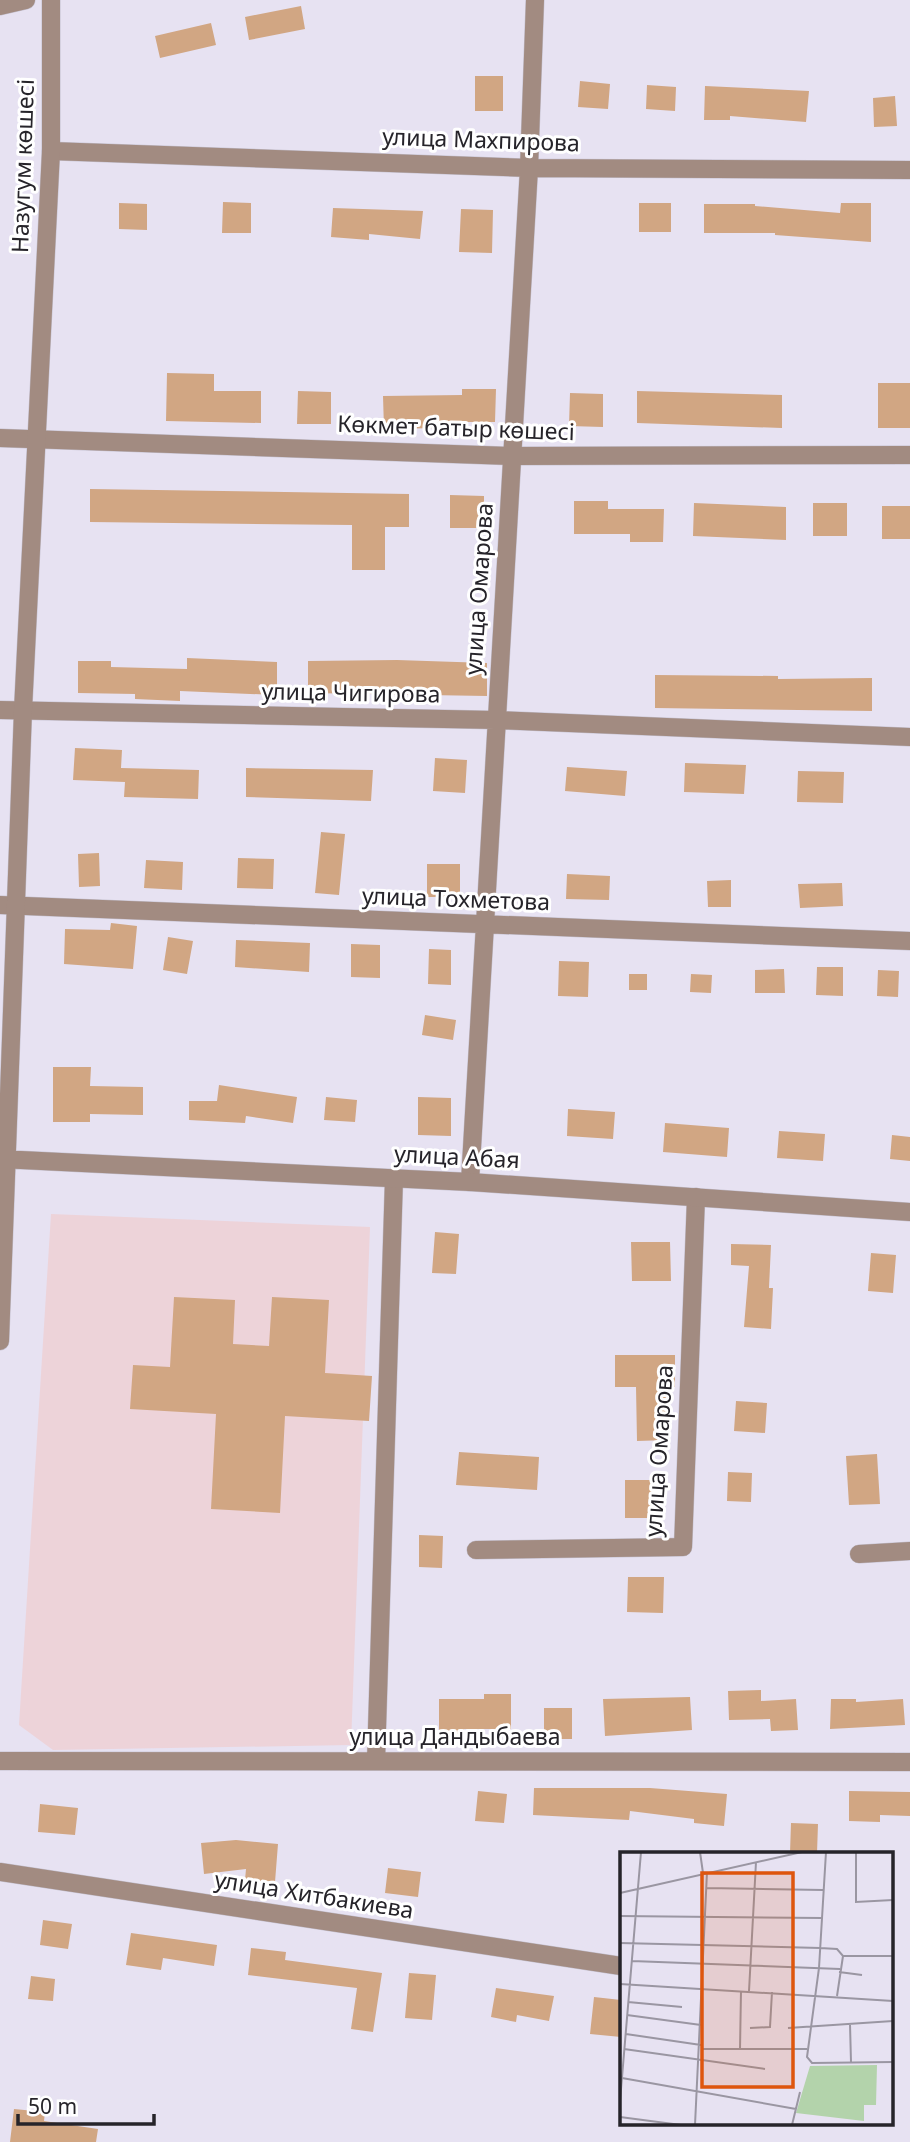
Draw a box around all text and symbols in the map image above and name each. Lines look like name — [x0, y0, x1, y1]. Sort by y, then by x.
street label: Назугум көшесі — [3, 78, 41, 254]
street label: улица Махпирова — [382, 120, 580, 158]
street label: Көкмет батыр көшесі — [337, 407, 575, 447]
street label: улица Омарова — [456, 502, 500, 676]
street label: улица Чигирова — [261, 674, 441, 710]
street label: улица Тохметова — [362, 879, 551, 917]
street label: улица Абая — [393, 1137, 521, 1175]
street label: улица Омарова — [636, 1364, 680, 1538]
street label: улица Дандыбаева — [349, 1720, 561, 1752]
inset map — [620, 1852, 892, 2124]
street label: улица Хитбакиева — [212, 1862, 416, 1926]
scale bar — [18, 2082, 154, 2126]
text: 50 m — [28, 2092, 77, 2120]

